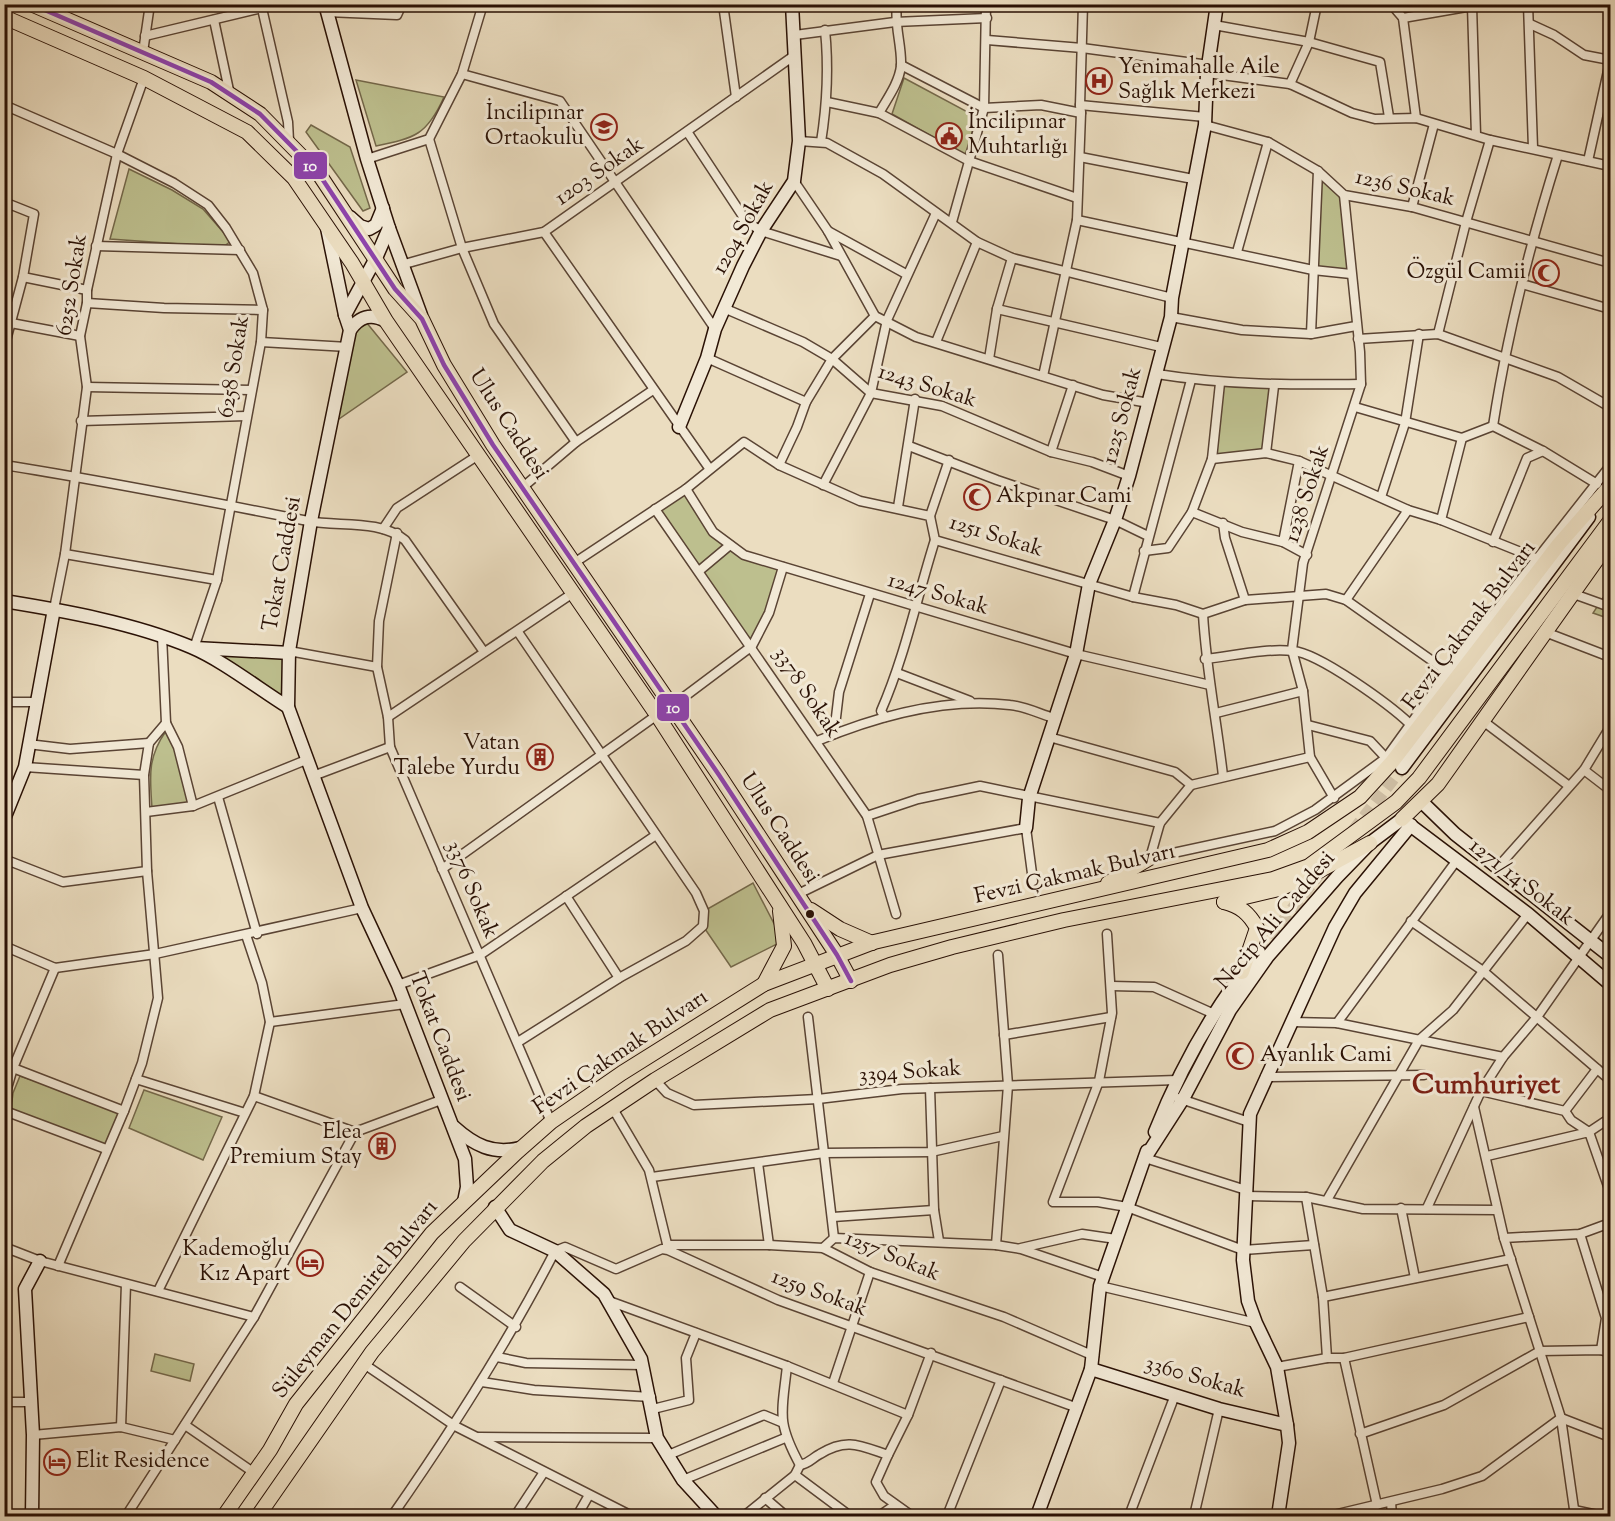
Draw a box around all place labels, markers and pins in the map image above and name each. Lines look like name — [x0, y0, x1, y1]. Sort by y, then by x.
place label: Yenimahalle Aile Sağlık Merkezi — [1118, 52, 1280, 109]
hospital icon: Yenimahalle Aile Sağlık Merkezi — [1084, 66, 1114, 96]
place label: İncilipınar Ortaokulu — [485, 98, 584, 155]
place label: İncilipınar Muhtarlığı — [968, 107, 1068, 164]
school or university icon: İncilipınar Ortaokulu — [589, 112, 619, 142]
public building icon: İncilipınar Muhtarlığı — [934, 121, 964, 151]
place label: Özgül Camii — [1406, 256, 1526, 289]
mosque icon: Özgül Camii — [1531, 258, 1561, 288]
place label: Akpınar Cami — [996, 481, 1132, 513]
mosque icon: Akpınar Cami — [962, 482, 992, 512]
place label: Vatan Talebe Yurdu — [393, 728, 520, 785]
building icon: Vatan Talebe Yurdu — [525, 742, 555, 772]
unlabelled marker — [804, 908, 816, 920]
place label: Ayanlık Cami — [1260, 1040, 1392, 1072]
mosque icon: Ayanlık Cami — [1225, 1041, 1255, 1071]
place label: Elea Premium Stay — [230, 1117, 362, 1174]
building icon: Elea Premium Stay — [367, 1131, 397, 1161]
place label: Kademoğlu Kız Apart — [182, 1234, 290, 1291]
hotel icon: Kademoğlu Kız Apart — [295, 1248, 325, 1278]
place label: Elit Residence — [76, 1446, 209, 1478]
hotel icon: Elit Residence — [42, 1447, 72, 1477]

